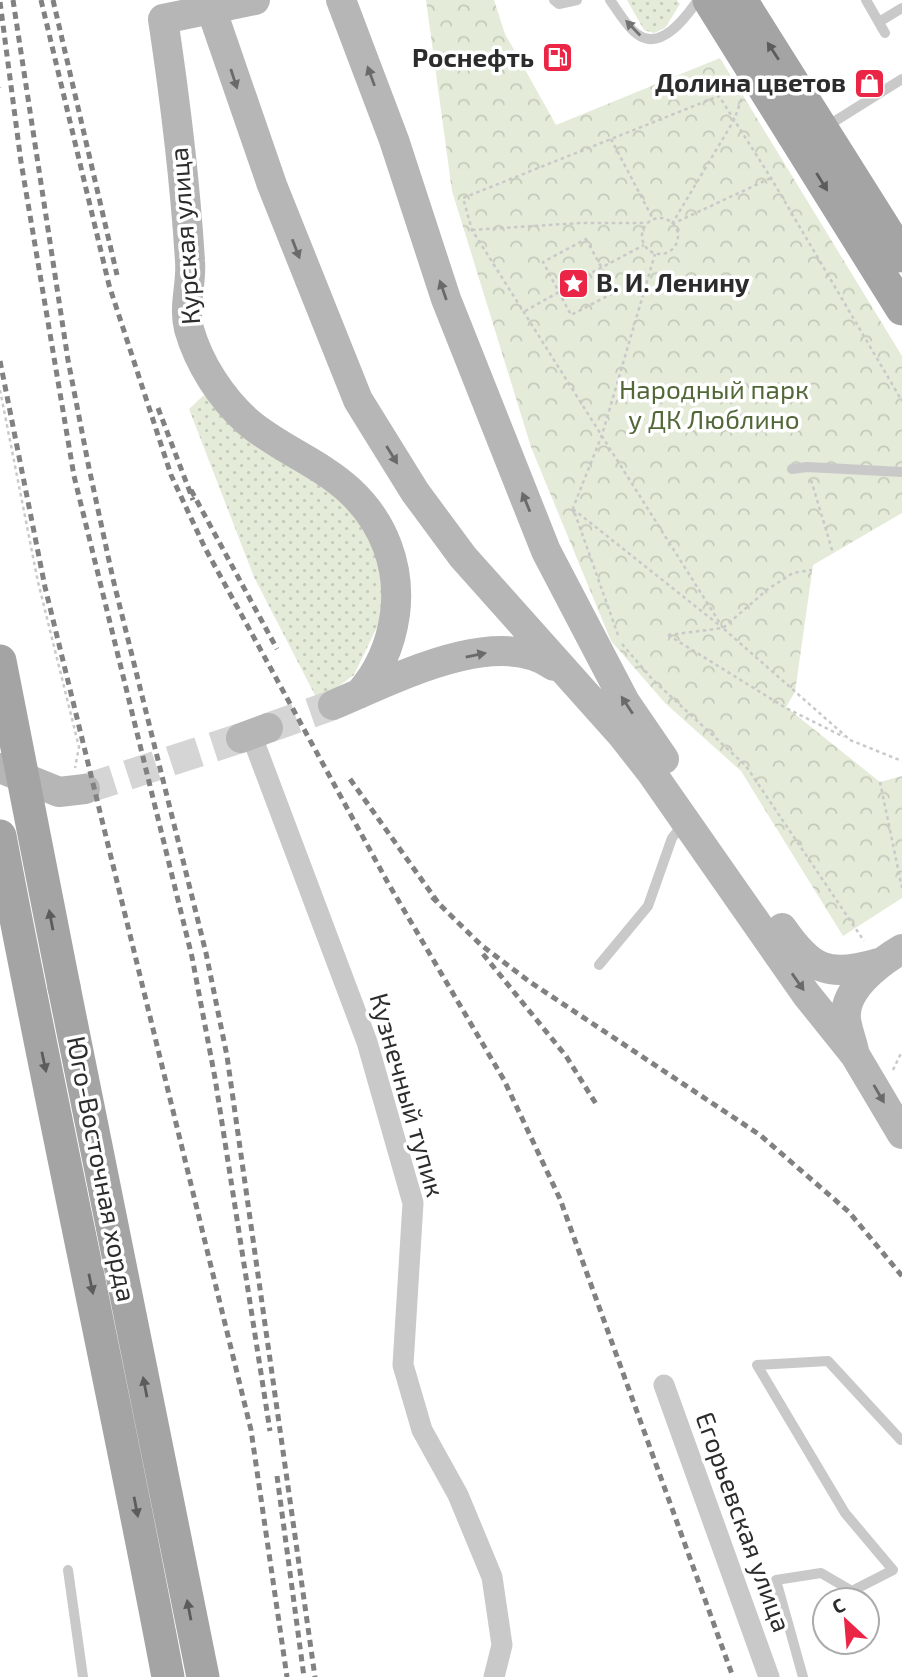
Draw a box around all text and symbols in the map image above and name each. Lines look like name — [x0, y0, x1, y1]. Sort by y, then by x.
one-way arrow — [625, 19, 641, 36]
place label: Роснефть — [412, 41, 534, 72]
fuel station icon: Роснефть — [540, 41, 574, 75]
one-way arrow — [767, 41, 780, 60]
one-way arrow — [365, 66, 376, 87]
place label: Долина цветов — [655, 66, 846, 97]
shop icon: Долина цветов — [852, 66, 886, 100]
one-way arrow — [229, 68, 240, 89]
street label: Курская улица — [162, 146, 206, 326]
one-way arrow — [816, 173, 829, 192]
one-way arrow — [291, 239, 302, 260]
place icon: В. И. Ленину — [556, 266, 590, 300]
place label: В. И. Ленину — [596, 266, 750, 297]
one-way arrow — [437, 280, 448, 301]
park label: Народный парк у ДК Люблино — [619, 373, 809, 435]
one-way arrow — [385, 445, 398, 464]
one-way arrow — [521, 491, 532, 512]
one-way arrow — [465, 649, 487, 660]
one-way arrow — [621, 696, 634, 715]
one-way arrow — [45, 909, 56, 931]
one-way arrow — [791, 973, 805, 991]
street label: Кузнечный тупик — [364, 989, 452, 1200]
street label: Юго-Восточная хорда — [62, 1033, 143, 1304]
one-way arrow — [39, 1051, 50, 1073]
one-way arrow — [873, 1085, 885, 1104]
one-way arrow — [86, 1273, 97, 1295]
one-way arrow — [139, 1376, 150, 1398]
street label: Егорьевская улица — [689, 1407, 799, 1636]
one-way arrow — [131, 1496, 142, 1518]
north arrow — [811, 1586, 881, 1656]
text: С — [828, 1592, 848, 1618]
one-way arrow — [184, 1599, 195, 1621]

